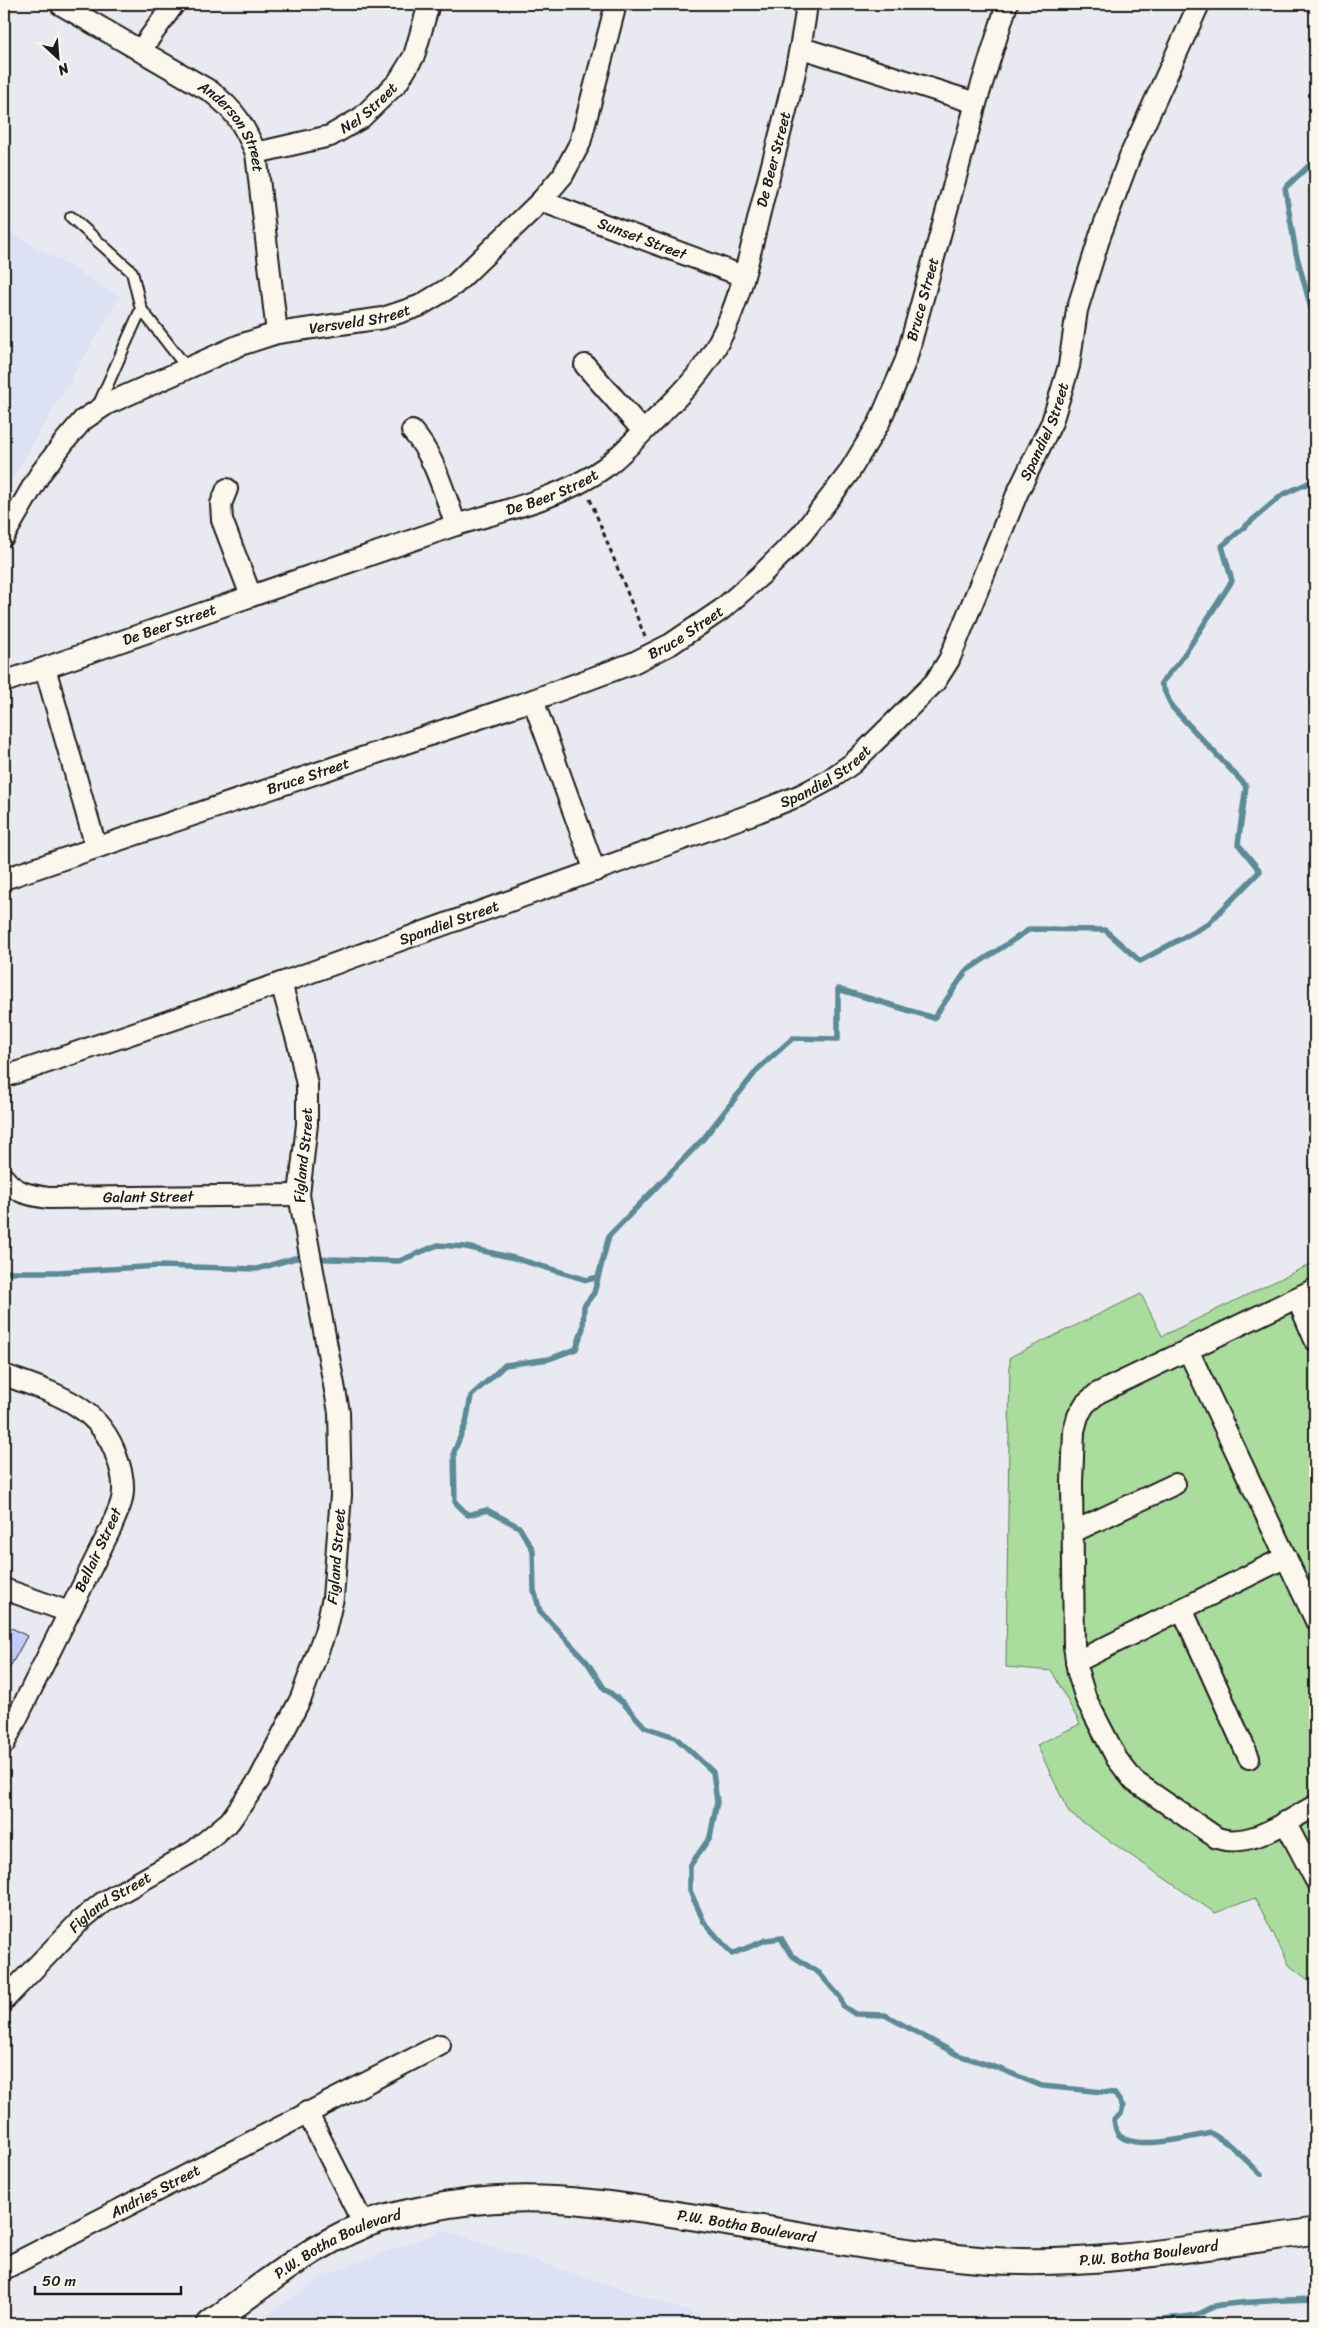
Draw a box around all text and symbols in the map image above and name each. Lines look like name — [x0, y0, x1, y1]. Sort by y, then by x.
north arrow — [32, 32, 82, 82]
text: N — [53, 55, 74, 83]
street label: Anderson Street — [192, 73, 271, 174]
street label: Nel Street — [335, 75, 404, 141]
street label: De Beer Street — [749, 108, 798, 210]
street label: Sunset Street — [594, 210, 691, 267]
street label: Bruce Street — [899, 254, 947, 344]
street label: Versveld Street — [307, 297, 414, 341]
street label: Spandiel Street — [1012, 379, 1076, 485]
street label: De Beer Street — [503, 462, 604, 523]
street label: De Beer Street — [119, 596, 220, 653]
street label: Bruce Street — [643, 598, 729, 667]
street label: Spandiel Street — [776, 738, 878, 815]
street label: Bruce Street — [263, 750, 353, 802]
street label: Spandiel Street — [395, 893, 503, 953]
street label: Figland Street — [286, 1107, 320, 1205]
street label: Galant Street — [103, 1183, 194, 1210]
street label: Bellair Street — [67, 1502, 129, 1597]
street label: Figland Street — [319, 1507, 353, 1607]
street label: Figland Street — [62, 1864, 157, 1939]
street label: Andries Street — [105, 2157, 205, 2226]
street label: P.W. Botha Boulevard — [269, 2201, 405, 2286]
street label: P.W. Botha Boulevard — [675, 2202, 819, 2251]
street label: P.W. Botha Boulevard — [1078, 2232, 1221, 2273]
scale bar — [35, 2263, 181, 2295]
text: 50 m — [42, 2268, 77, 2294]

